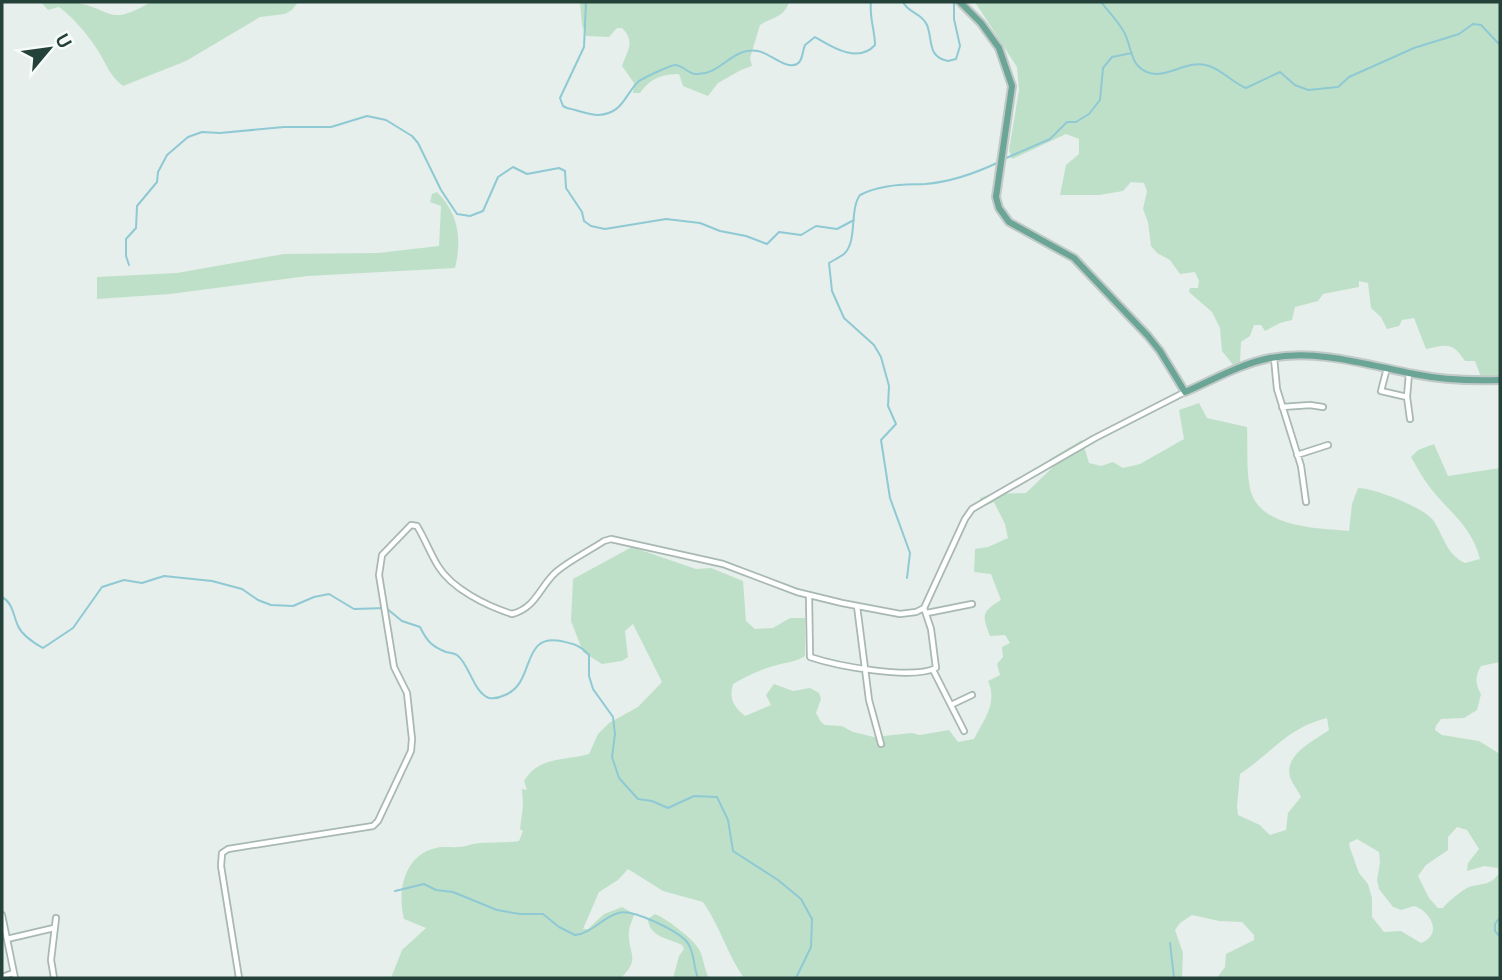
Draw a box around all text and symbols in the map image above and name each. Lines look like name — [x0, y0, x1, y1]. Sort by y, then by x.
north arrow — [14, 14, 84, 84]
text: U — [49, 29, 77, 53]

